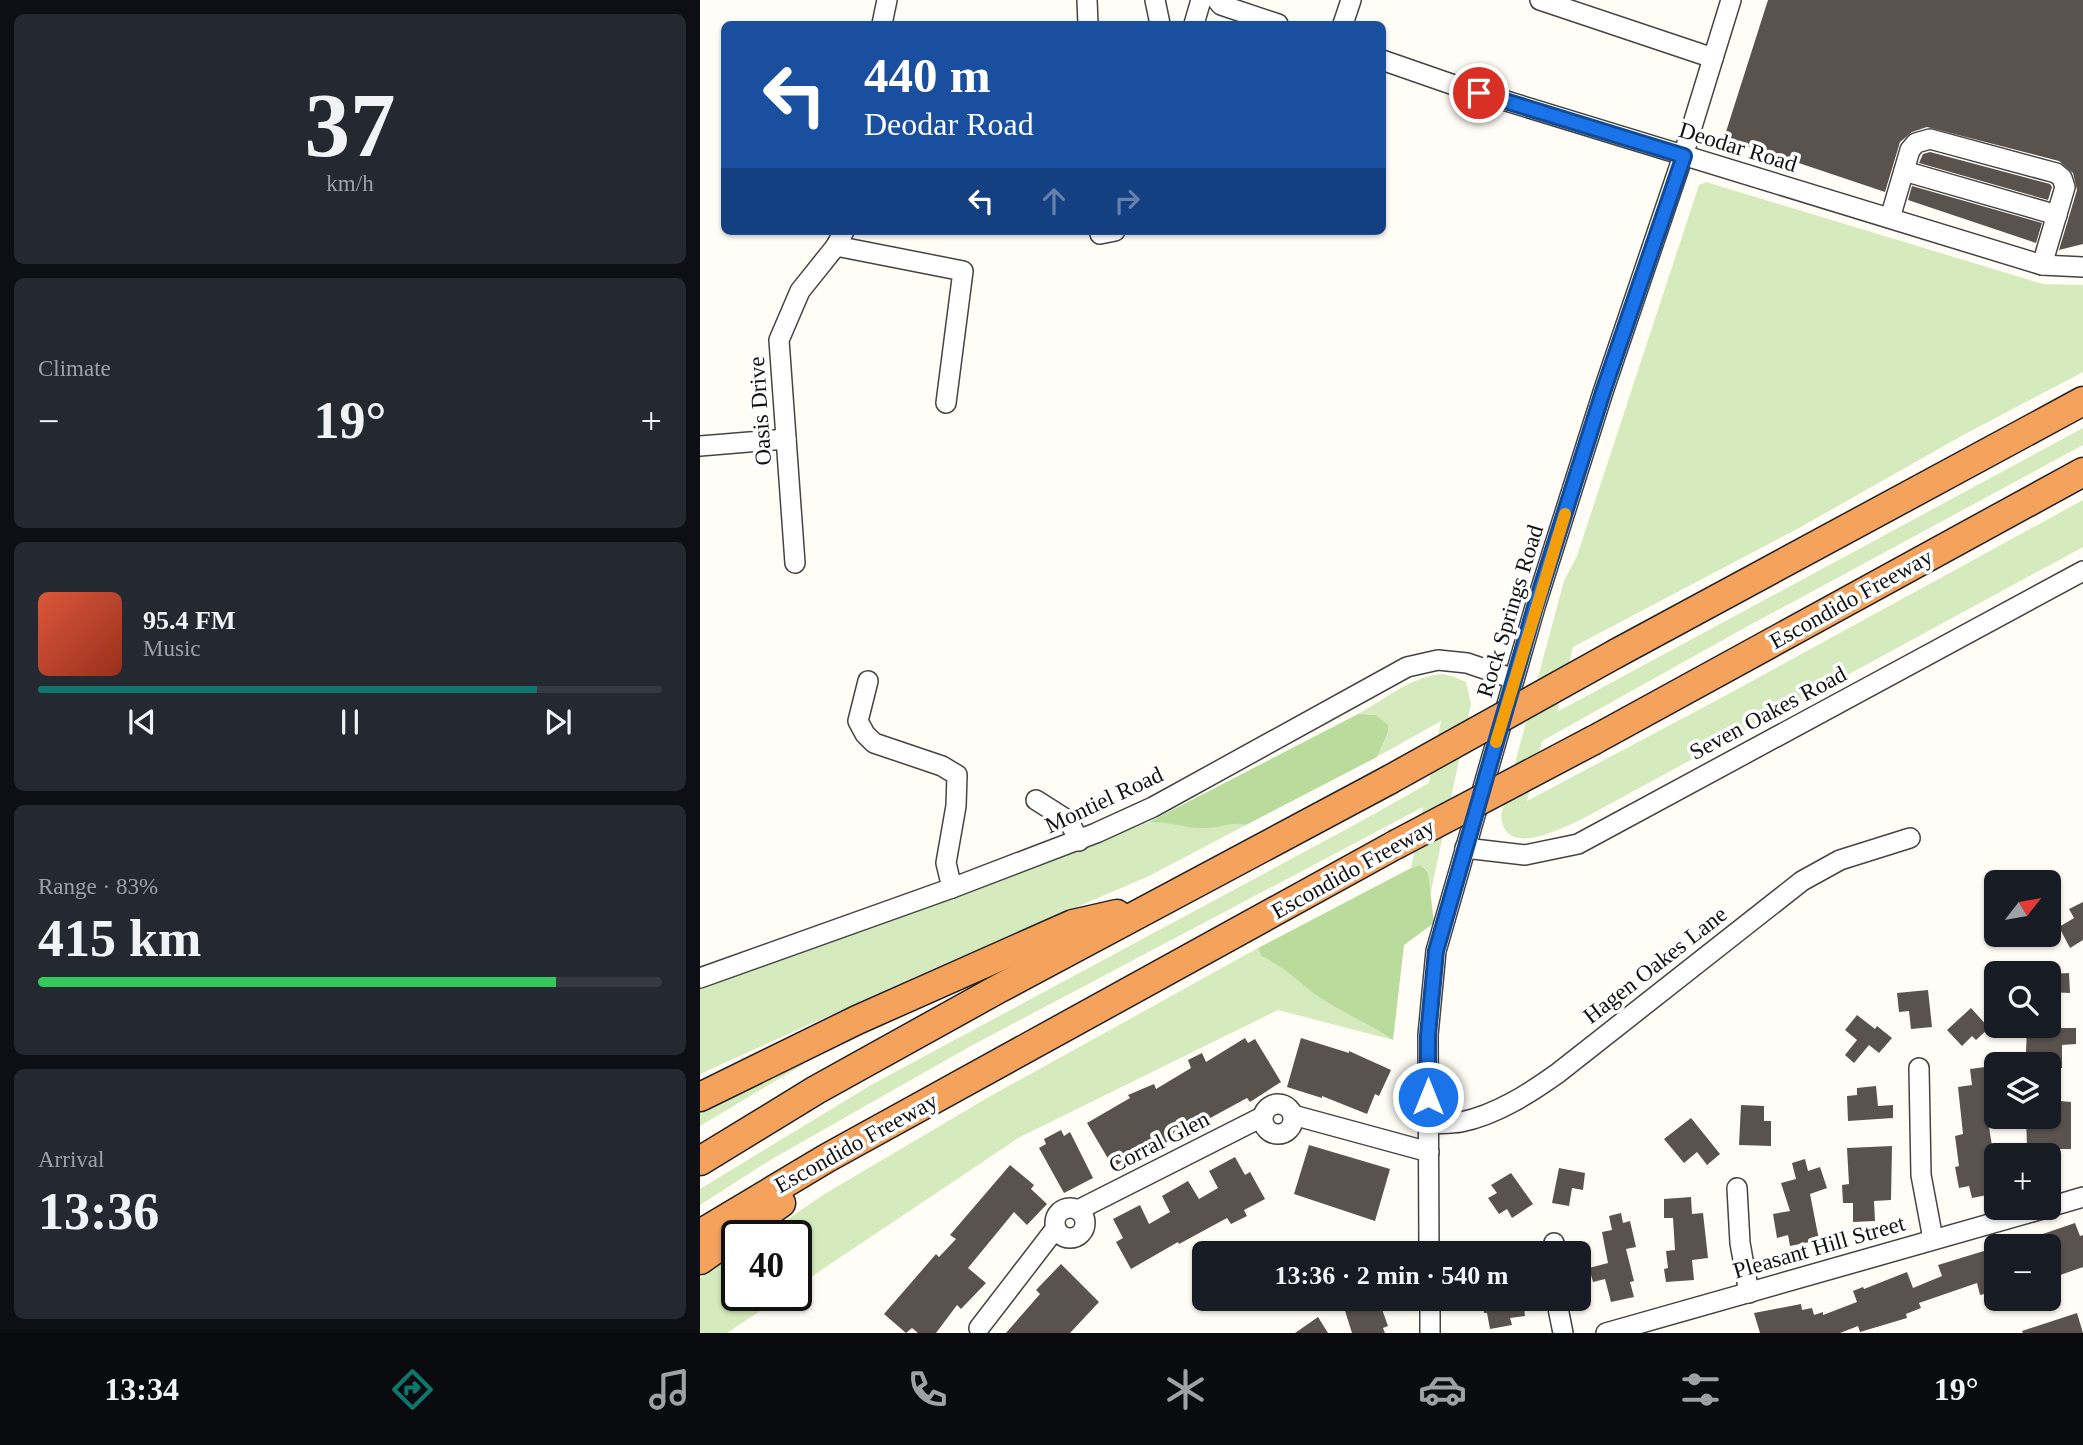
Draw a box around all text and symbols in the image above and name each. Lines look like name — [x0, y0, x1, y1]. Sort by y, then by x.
text: 440 m — [864, 48, 991, 103]
icon: left — [749, 49, 840, 140]
pin — [1449, 63, 1509, 123]
icon: arrive — [1460, 74, 1498, 112]
text: 37 — [305, 75, 396, 176]
text: Deodar Road — [864, 106, 1034, 142]
street label: Deodar Road — [1676, 117, 1800, 177]
text: km/h — [326, 171, 374, 196]
icon: left — [962, 182, 1000, 220]
icon: ahead — [1035, 182, 1073, 220]
icon: right — [1108, 182, 1146, 220]
text: Climate — [38, 356, 111, 381]
street label: Oasis Drive — [744, 356, 776, 466]
text: 19° — [314, 392, 386, 449]
text: − — [38, 400, 59, 442]
text: + — [641, 400, 662, 442]
street label: Rock Springs Road — [1472, 521, 1548, 700]
street label: Escondido Freeway — [1765, 544, 1937, 654]
text: 95.4 FM — [143, 606, 235, 635]
text: Music — [143, 636, 201, 661]
street label: Seven Oakes Road — [1685, 661, 1851, 765]
icon: previous — [123, 703, 161, 741]
icon: pause — [331, 703, 369, 741]
icon: next — [539, 703, 577, 741]
street label: Montiel Road — [1041, 762, 1167, 838]
street label: Escondido Freeway — [1267, 814, 1439, 924]
north arrow — [1984, 870, 2062, 947]
map controls — [1984, 870, 2061, 1311]
text: Range · 83% — [38, 874, 158, 899]
street label: Hagen Oakes Lane — [1578, 901, 1732, 1029]
text: 415 km — [38, 910, 201, 967]
button: search — [1984, 961, 2061, 1038]
button: layers — [1984, 1052, 2061, 1129]
position arrow — [1391, 1060, 1465, 1134]
street label: Escondido Freeway — [770, 1088, 942, 1198]
street label: Corral Glen — [1105, 1106, 1214, 1178]
button: + — [1984, 1143, 2061, 1220]
text: Arrival — [38, 1147, 104, 1172]
text: 13:36 — [38, 1183, 159, 1240]
street label: Pleasant Hill Street — [1730, 1210, 1908, 1283]
speed limit sign: 40 — [721, 1220, 812, 1311]
button: − — [1984, 1234, 2061, 1311]
text: 13:36 · 2 min · 540 m — [1275, 1261, 1509, 1290]
icon: directions — [388, 1365, 437, 1414]
icon: music — [645, 1365, 694, 1414]
icon: phone — [903, 1365, 952, 1414]
icon: climate — [1161, 1365, 1210, 1414]
icon: car — [1418, 1365, 1467, 1414]
icon: filters — [1676, 1365, 1725, 1414]
text: 13:34 — [104, 1371, 179, 1407]
text: 19° — [1934, 1371, 1979, 1407]

